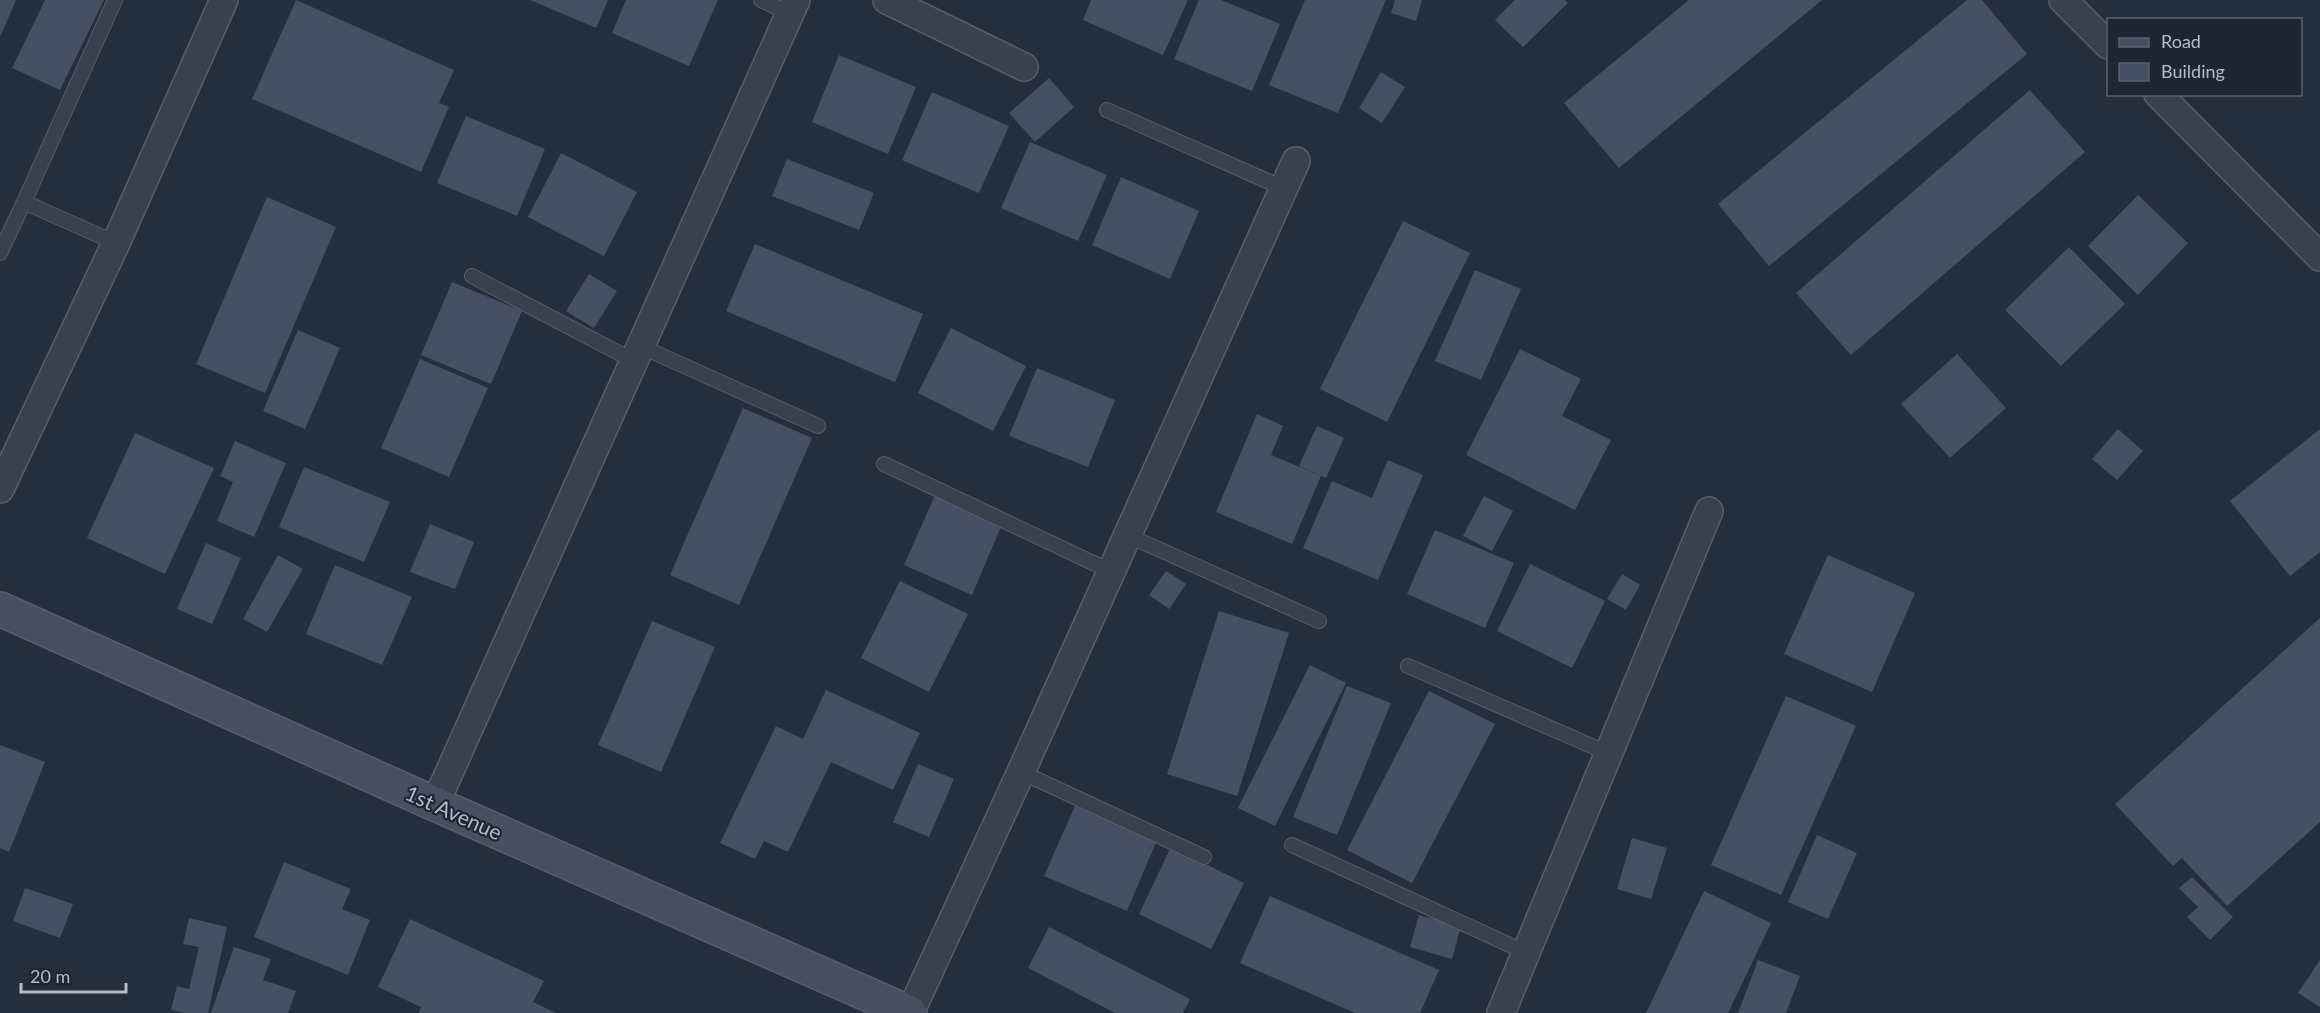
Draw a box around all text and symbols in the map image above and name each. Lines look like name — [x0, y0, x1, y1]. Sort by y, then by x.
legend — [2107, 18, 2302, 96]
text: Road — [2161, 30, 2201, 52]
text: Building — [2161, 60, 2225, 82]
street label: 1st Avenue — [402, 780, 506, 844]
scale bar — [21, 956, 126, 994]
text: 20 m — [30, 965, 70, 987]

